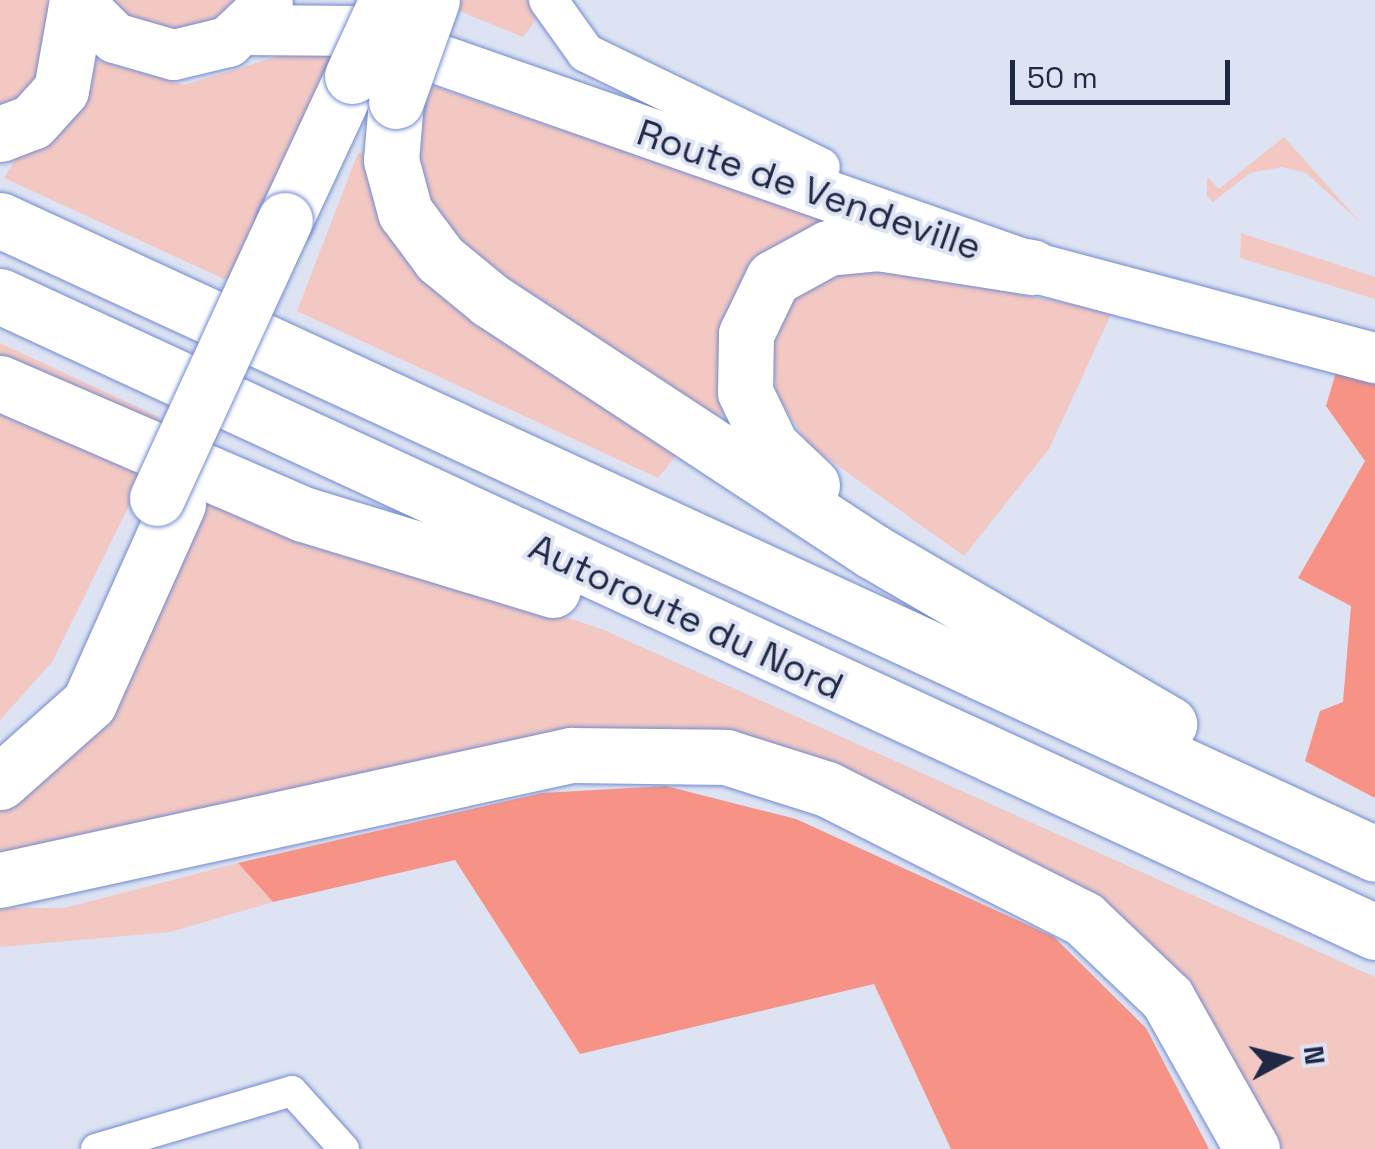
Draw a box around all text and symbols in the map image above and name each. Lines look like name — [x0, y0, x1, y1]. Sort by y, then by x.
scale bar — [1015, 40, 1235, 102]
text: 50 m — [1027, 58, 1098, 97]
street label: Route de Vendeville — [631, 110, 987, 270]
street label: Autoroute du Nord — [522, 524, 850, 710]
north arrow — [1235, 1009, 1335, 1109]
text: N — [1296, 1044, 1334, 1067]

